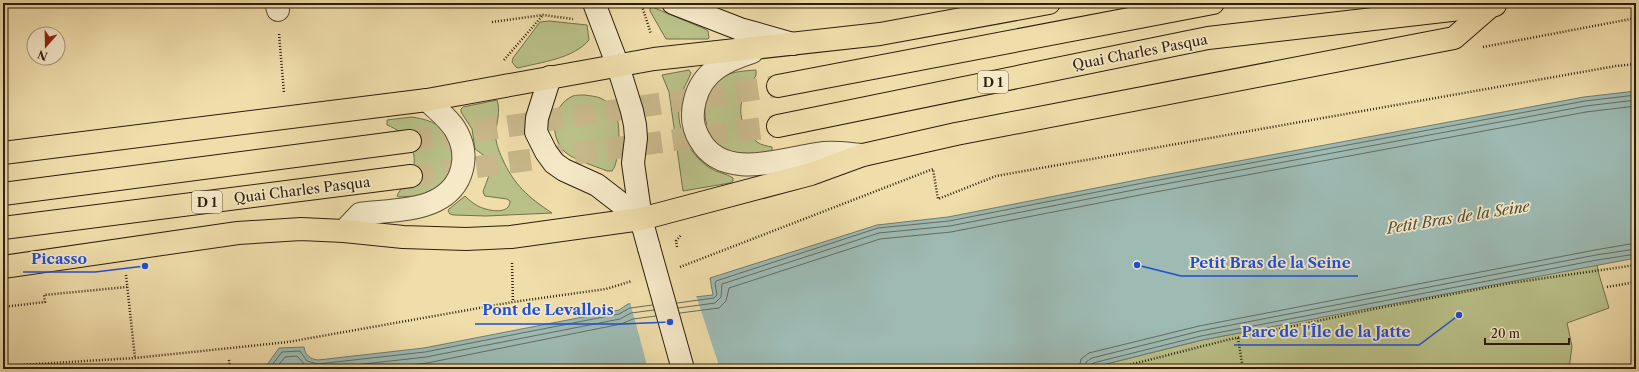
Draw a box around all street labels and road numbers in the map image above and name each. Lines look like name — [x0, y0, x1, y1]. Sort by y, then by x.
street label: Quai Charles Pasqua — [1071, 30, 1210, 74]
road number: D 1 — [978, 71, 1008, 93]
street label: Quai Charles Pasqua — [233, 173, 372, 207]
road number: D 1 — [192, 191, 222, 213]

